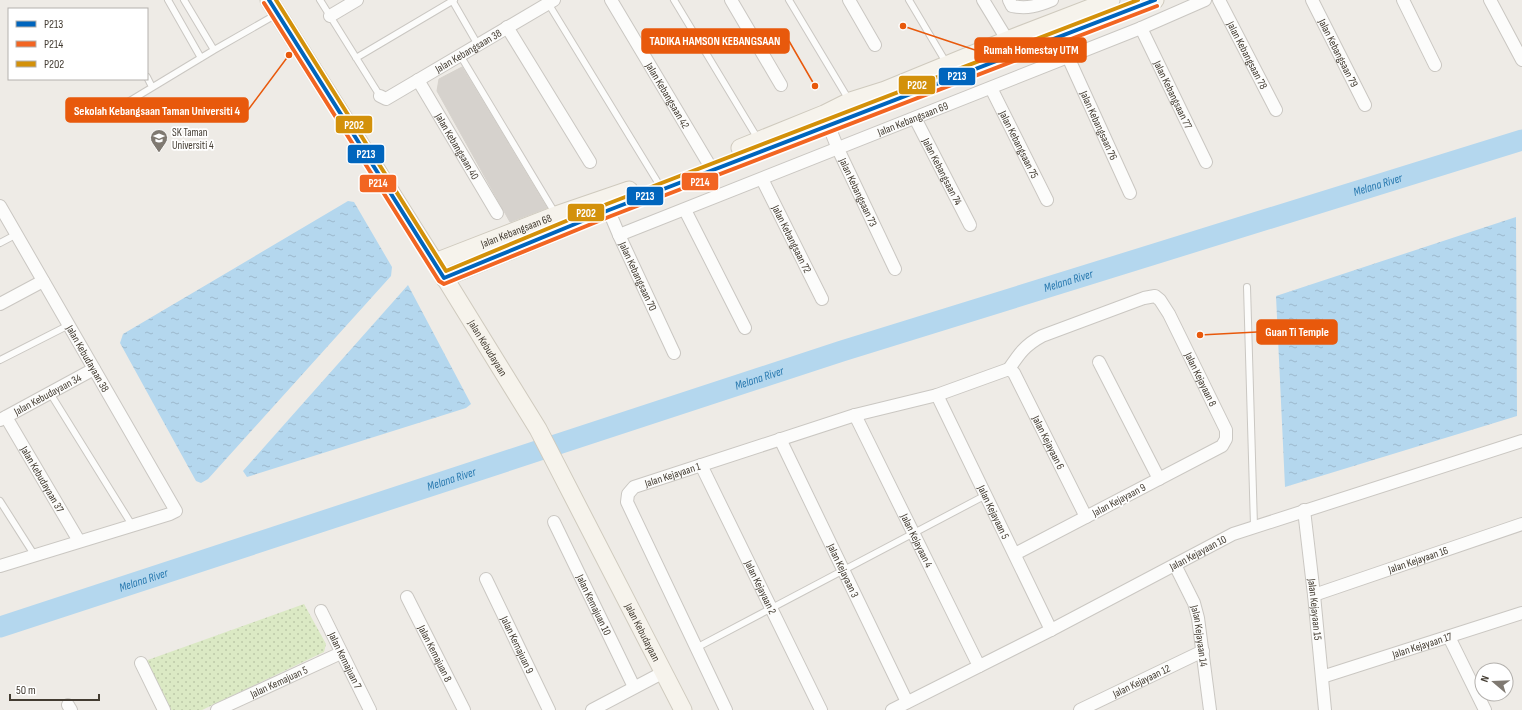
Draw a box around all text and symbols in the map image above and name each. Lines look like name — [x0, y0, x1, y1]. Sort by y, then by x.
legend — [8, 8, 148, 80]
street label: Jalan Kebangsaan 79 — [1316, 16, 1361, 89]
text: P213 — [44, 17, 63, 32]
street label: Jalan Kebangsaan 78 — [1224, 18, 1271, 91]
street label: Jalan Kebangsaan 38 — [432, 26, 504, 76]
callout: TADIKA HAMSON KEBANGSAAN — [642, 29, 789, 53]
text: TADIKA HAMSON KEBANGSAAN — [650, 34, 780, 49]
text: P214 — [44, 37, 63, 52]
callout: Rumah Homestay UTM — [975, 38, 1086, 62]
text: Rumah Homestay UTM — [983, 43, 1079, 58]
text: P202 — [44, 57, 64, 72]
street label: Jalan Kebangsaan 77 — [1151, 57, 1196, 131]
street label: Jalan Kebangsaan 42 — [643, 59, 693, 131]
line badge: P213 — [938, 67, 976, 86]
text: P213 — [948, 70, 967, 83]
line badge: P202 — [898, 75, 936, 95]
text: P202 — [907, 79, 927, 92]
street label: Jalan Kebangsaan 76 — [1077, 88, 1121, 162]
callout: Sekolah Kebangsaan Taman Universiti 4 — [66, 98, 248, 122]
street label: Jalan Kebangsaan 69 — [875, 99, 950, 139]
text: Sekolah Kebangsaan Taman Universiti 4 — [74, 104, 241, 119]
street label: Jalan Kebangsaan 75 — [996, 107, 1042, 180]
street label: Jalan Kebangsaan 40 — [432, 110, 482, 182]
line badge: P202 — [335, 115, 373, 134]
text: P202 — [344, 119, 364, 132]
place label: SK Taman Universiti 4 — [172, 126, 214, 152]
school or university icon: SK Taman Universiti 4 — [149, 128, 169, 153]
street label: Jalan Kebangsaan 74 — [919, 135, 965, 207]
line badge: P213 — [347, 144, 385, 164]
text: P213 — [357, 148, 376, 161]
street label: Jalan Kebangsaan 73 — [836, 155, 880, 229]
water label: Melana River — [1351, 170, 1405, 199]
line badge: P214 — [681, 172, 719, 191]
line badge: P214 — [359, 174, 397, 193]
text: P214 — [690, 176, 710, 189]
text: P214 — [368, 177, 388, 190]
line badge: P213 — [626, 186, 664, 206]
text: P213 — [636, 190, 655, 203]
street label: Jalan Kebangsaan 72 — [769, 202, 815, 275]
line badge: P202 — [567, 203, 605, 222]
text: P202 — [576, 207, 596, 220]
street label: Jalan Kebangsaan 68 — [478, 211, 554, 250]
street label: Jalan Kebangsaan 70 — [616, 239, 660, 313]
water label: Melana River — [1042, 266, 1095, 295]
street label: Jalan Kebudayaan — [465, 316, 510, 379]
callout: Guan Ti Temple — [1257, 320, 1337, 344]
street label: Jalan Kebudayaan 38 — [63, 322, 112, 394]
text: Guan Ti Temple — [1265, 325, 1329, 340]
street label: Jalan Kejayaan 8 — [1182, 349, 1220, 408]
water label: Melana River — [733, 363, 786, 393]
street label: Jalan Kebudayaan 34 — [11, 371, 84, 418]
street label: Jalan Kejayaan 6 — [1029, 412, 1068, 472]
street label: Jalan Kebudayaan 37 — [18, 443, 67, 515]
street label: Jalan Kejayaan 1 — [642, 459, 702, 490]
water label: Melana River — [425, 464, 478, 494]
street label: Jalan Kejayaan 9 — [1089, 480, 1148, 520]
street label: Jalan Kejayaan 5 — [975, 482, 1012, 541]
street label: Jalan Kejayaan 4 — [898, 511, 936, 570]
street label: Jalan Kejayaan 10 — [1166, 532, 1229, 573]
street label: Jalan Kejayaan 3 — [825, 540, 862, 600]
street label: Jalan Kejayaan 16 — [1386, 543, 1450, 576]
street label: Jalan Kejayaan 2 — [742, 557, 780, 617]
water label: Melana River — [117, 565, 170, 595]
street label: Jalan Kemajuan 10 — [573, 571, 614, 637]
street label: Jalan Kejayaan 15 — [1305, 577, 1325, 641]
street label: Jalan Kebudayaan — [622, 600, 663, 664]
street label: Jalan Kejayaan 14 — [1188, 603, 1211, 668]
street label: Jalan Kemajuan 9 — [498, 613, 537, 676]
street label: Jalan Kemajuan 8 — [415, 622, 455, 684]
street label: Jalan Kemajuan 7 — [325, 629, 365, 691]
street label: Jalan Kejayaan 17 — [1390, 629, 1454, 661]
street label: Jalan Kejayaan 12 — [1110, 661, 1173, 700]
north arrow — [1474, 662, 1514, 702]
street label: Jalan Kemajuan 5 — [247, 663, 309, 701]
text: N — [1478, 674, 1492, 684]
scale bar — [10, 676, 99, 702]
text: 50 m — [16, 683, 36, 698]

